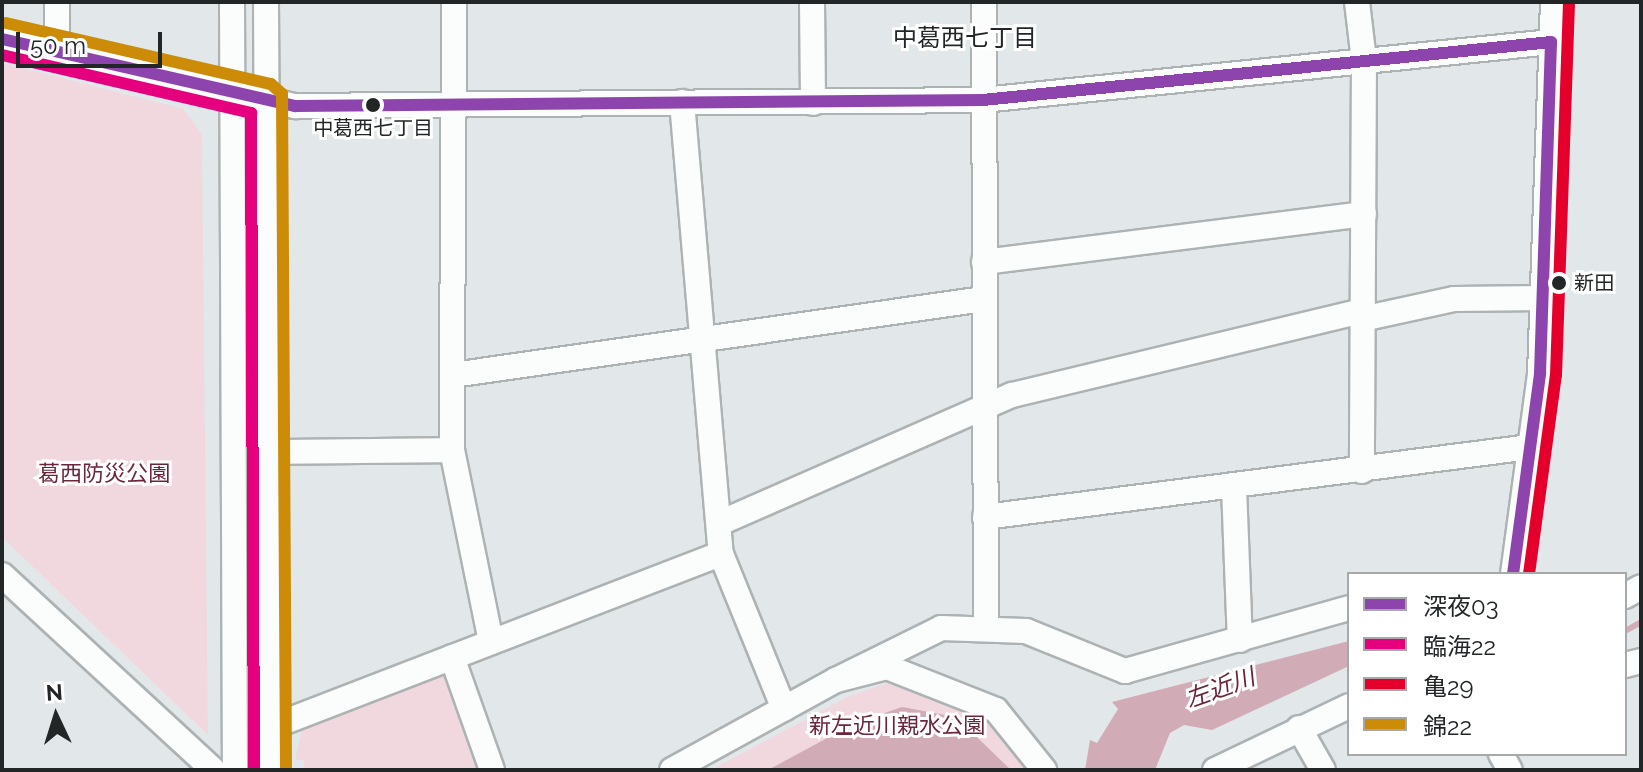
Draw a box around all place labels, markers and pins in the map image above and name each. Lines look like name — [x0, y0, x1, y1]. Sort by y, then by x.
marker: 中葛西七丁目 — [365, 97, 381, 113]
place label: 中葛西七丁目 — [313, 116, 433, 140]
place label: 新田 — [1574, 271, 1614, 295]
marker: 新田 — [1551, 275, 1567, 291]

